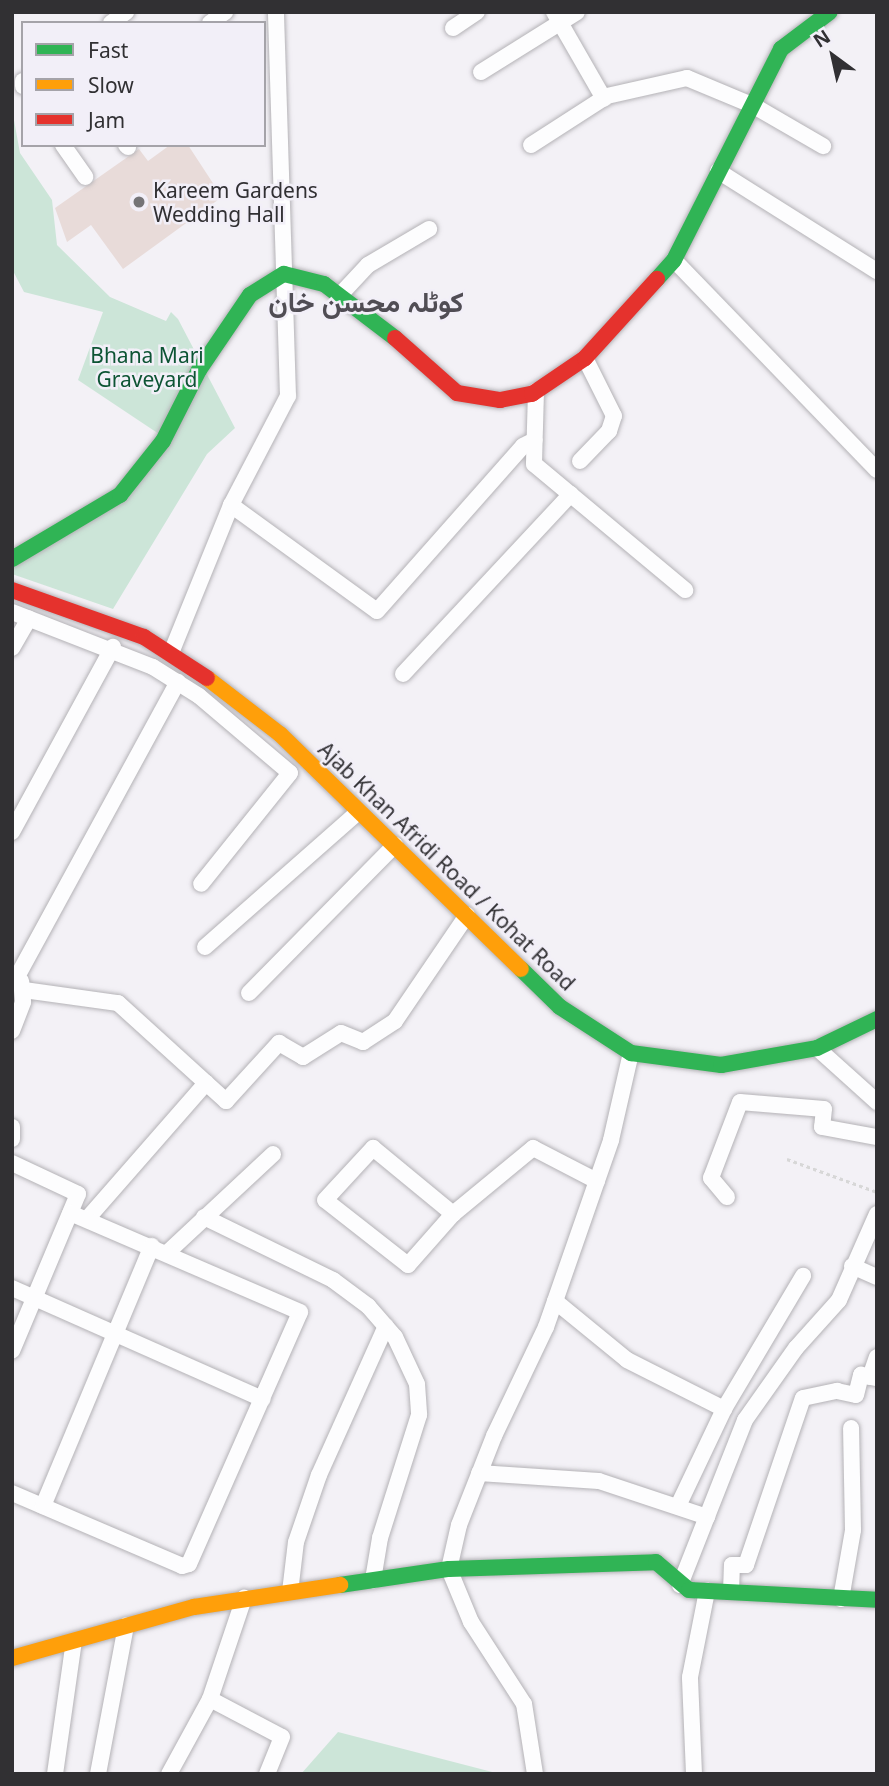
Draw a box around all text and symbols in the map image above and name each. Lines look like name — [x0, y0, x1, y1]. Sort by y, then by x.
legend — [21, 21, 266, 147]
north arrow — [798, 21, 868, 91]
text: N — [808, 23, 835, 54]
text: Fast — [88, 36, 128, 64]
text: Slow — [88, 71, 134, 99]
text: Jam — [88, 106, 125, 134]
place label: Kareem Gardens Wedding Hall — [153, 177, 318, 227]
marker: Kareem Gardens Wedding Hall — [131, 194, 147, 210]
district label: کوٹلہ محسن خان — [268, 284, 464, 318]
park label: Bhana Mari Graveyard — [90, 342, 204, 392]
street label: Ajab Khan Afridi Road / Kohat Road — [313, 736, 581, 996]

